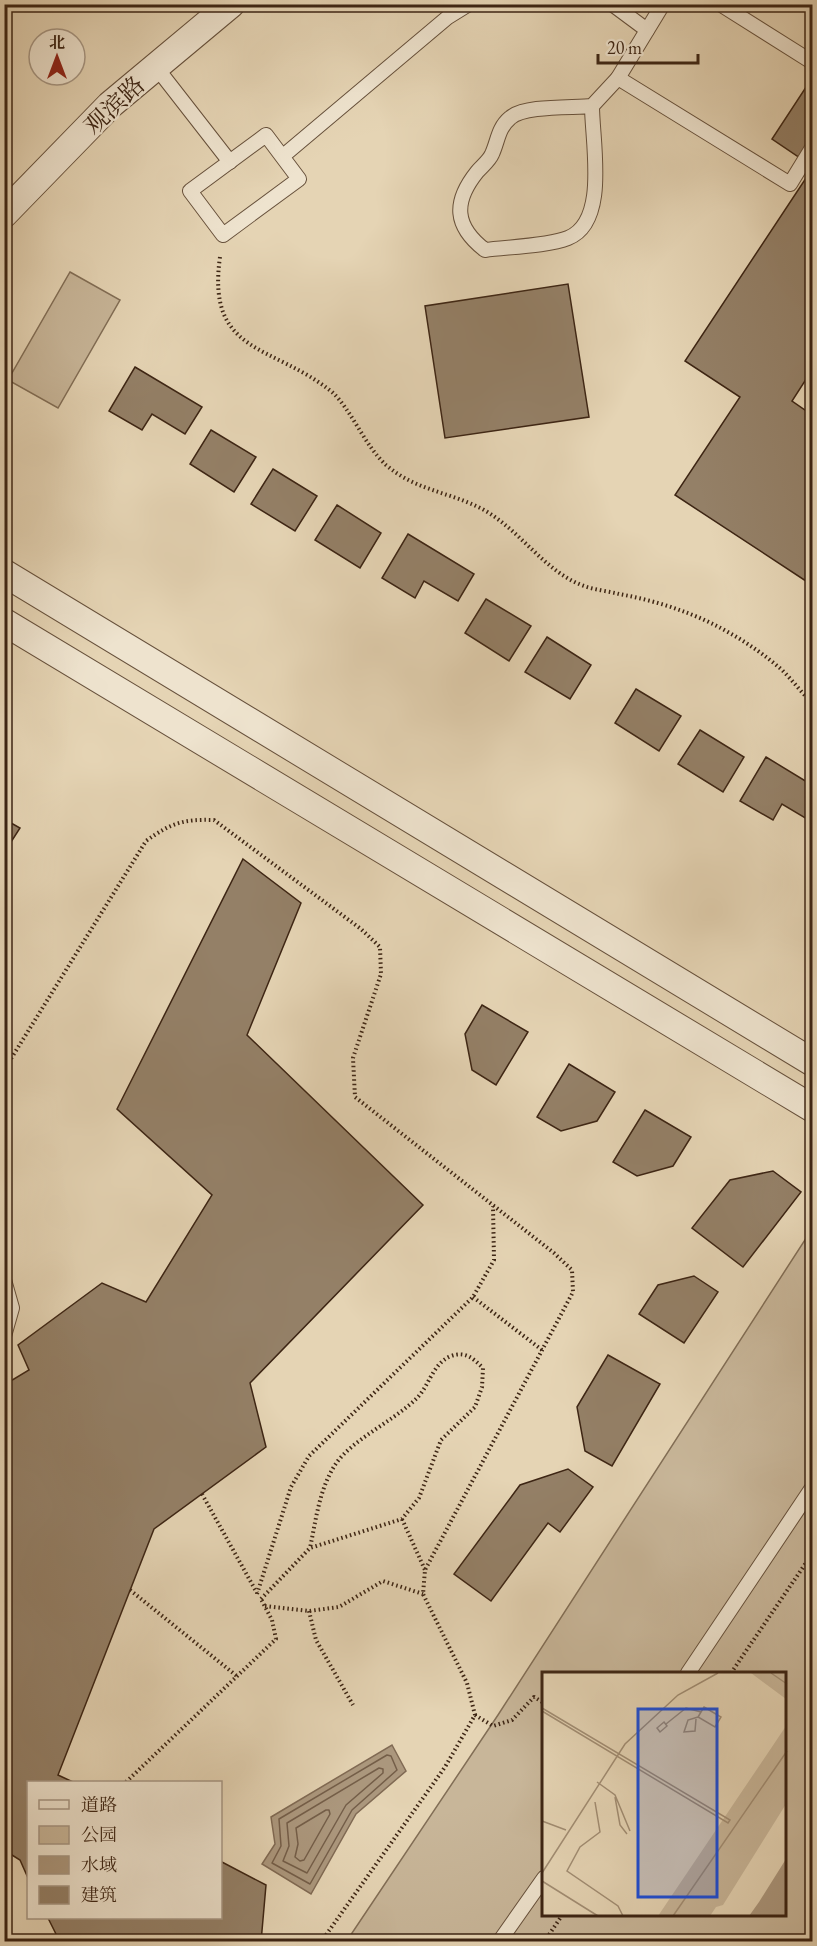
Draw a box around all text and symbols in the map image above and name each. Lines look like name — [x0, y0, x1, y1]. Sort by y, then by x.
north arrow — [27, 27, 87, 87]
scale bar — [598, 27, 698, 65]
text: 北 — [49, 32, 65, 53]
text: 20 m — [607, 36, 642, 59]
street label: 观滨路 — [77, 69, 151, 141]
inset map — [542, 1672, 787, 1916]
legend — [27, 1781, 222, 1919]
text: 道路 — [81, 1793, 117, 1816]
text: 公园 — [81, 1823, 117, 1846]
text: 水域 — [81, 1853, 117, 1876]
text: 建筑 — [81, 1883, 117, 1906]

